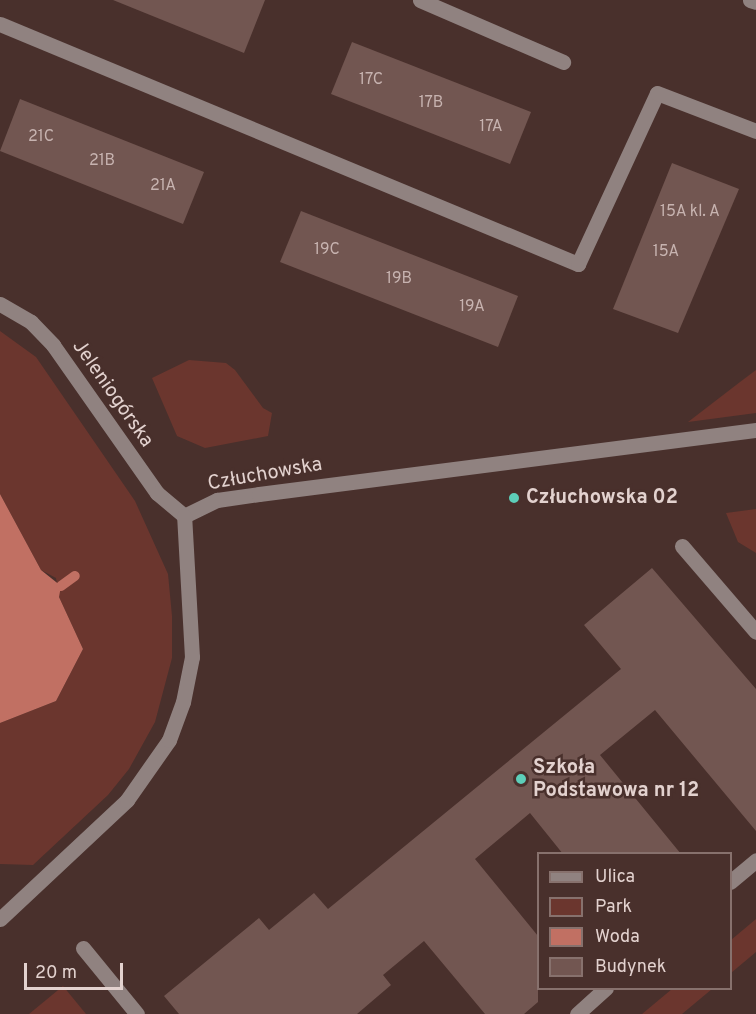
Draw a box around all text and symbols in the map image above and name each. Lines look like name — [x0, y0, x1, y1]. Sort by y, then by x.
house number: 17C — [359, 70, 383, 90]
house number: 17B — [419, 93, 443, 113]
house number: 17A — [479, 117, 503, 137]
house number: 21C — [28, 127, 54, 147]
house number: 21B — [89, 151, 115, 171]
house number: 21A — [150, 176, 176, 196]
house number: 15A kl. A — [659, 202, 721, 222]
house number: 19C — [314, 240, 340, 260]
house number: 15A — [653, 242, 679, 262]
house number: 19B — [386, 269, 412, 289]
house number: 19A — [459, 297, 485, 317]
street label: Jeleniogórska — [66, 336, 158, 452]
street label: Człuchowska — [206, 453, 324, 497]
place label: Człuchowska 02 — [526, 486, 678, 510]
marker: Człuchowska 02 — [507, 491, 521, 505]
place label: Szkoła Podstawowa nr 12 — [533, 756, 699, 803]
marker: Szkoła Podstawowa nr 12 — [514, 772, 528, 786]
legend — [537, 852, 732, 990]
text: Ulica — [595, 866, 635, 889]
text: Park — [595, 896, 632, 919]
text: Woda — [595, 926, 640, 949]
scale bar — [27, 951, 126, 989]
text: Budynek — [595, 956, 666, 979]
text: 20 m — [35, 962, 77, 985]

